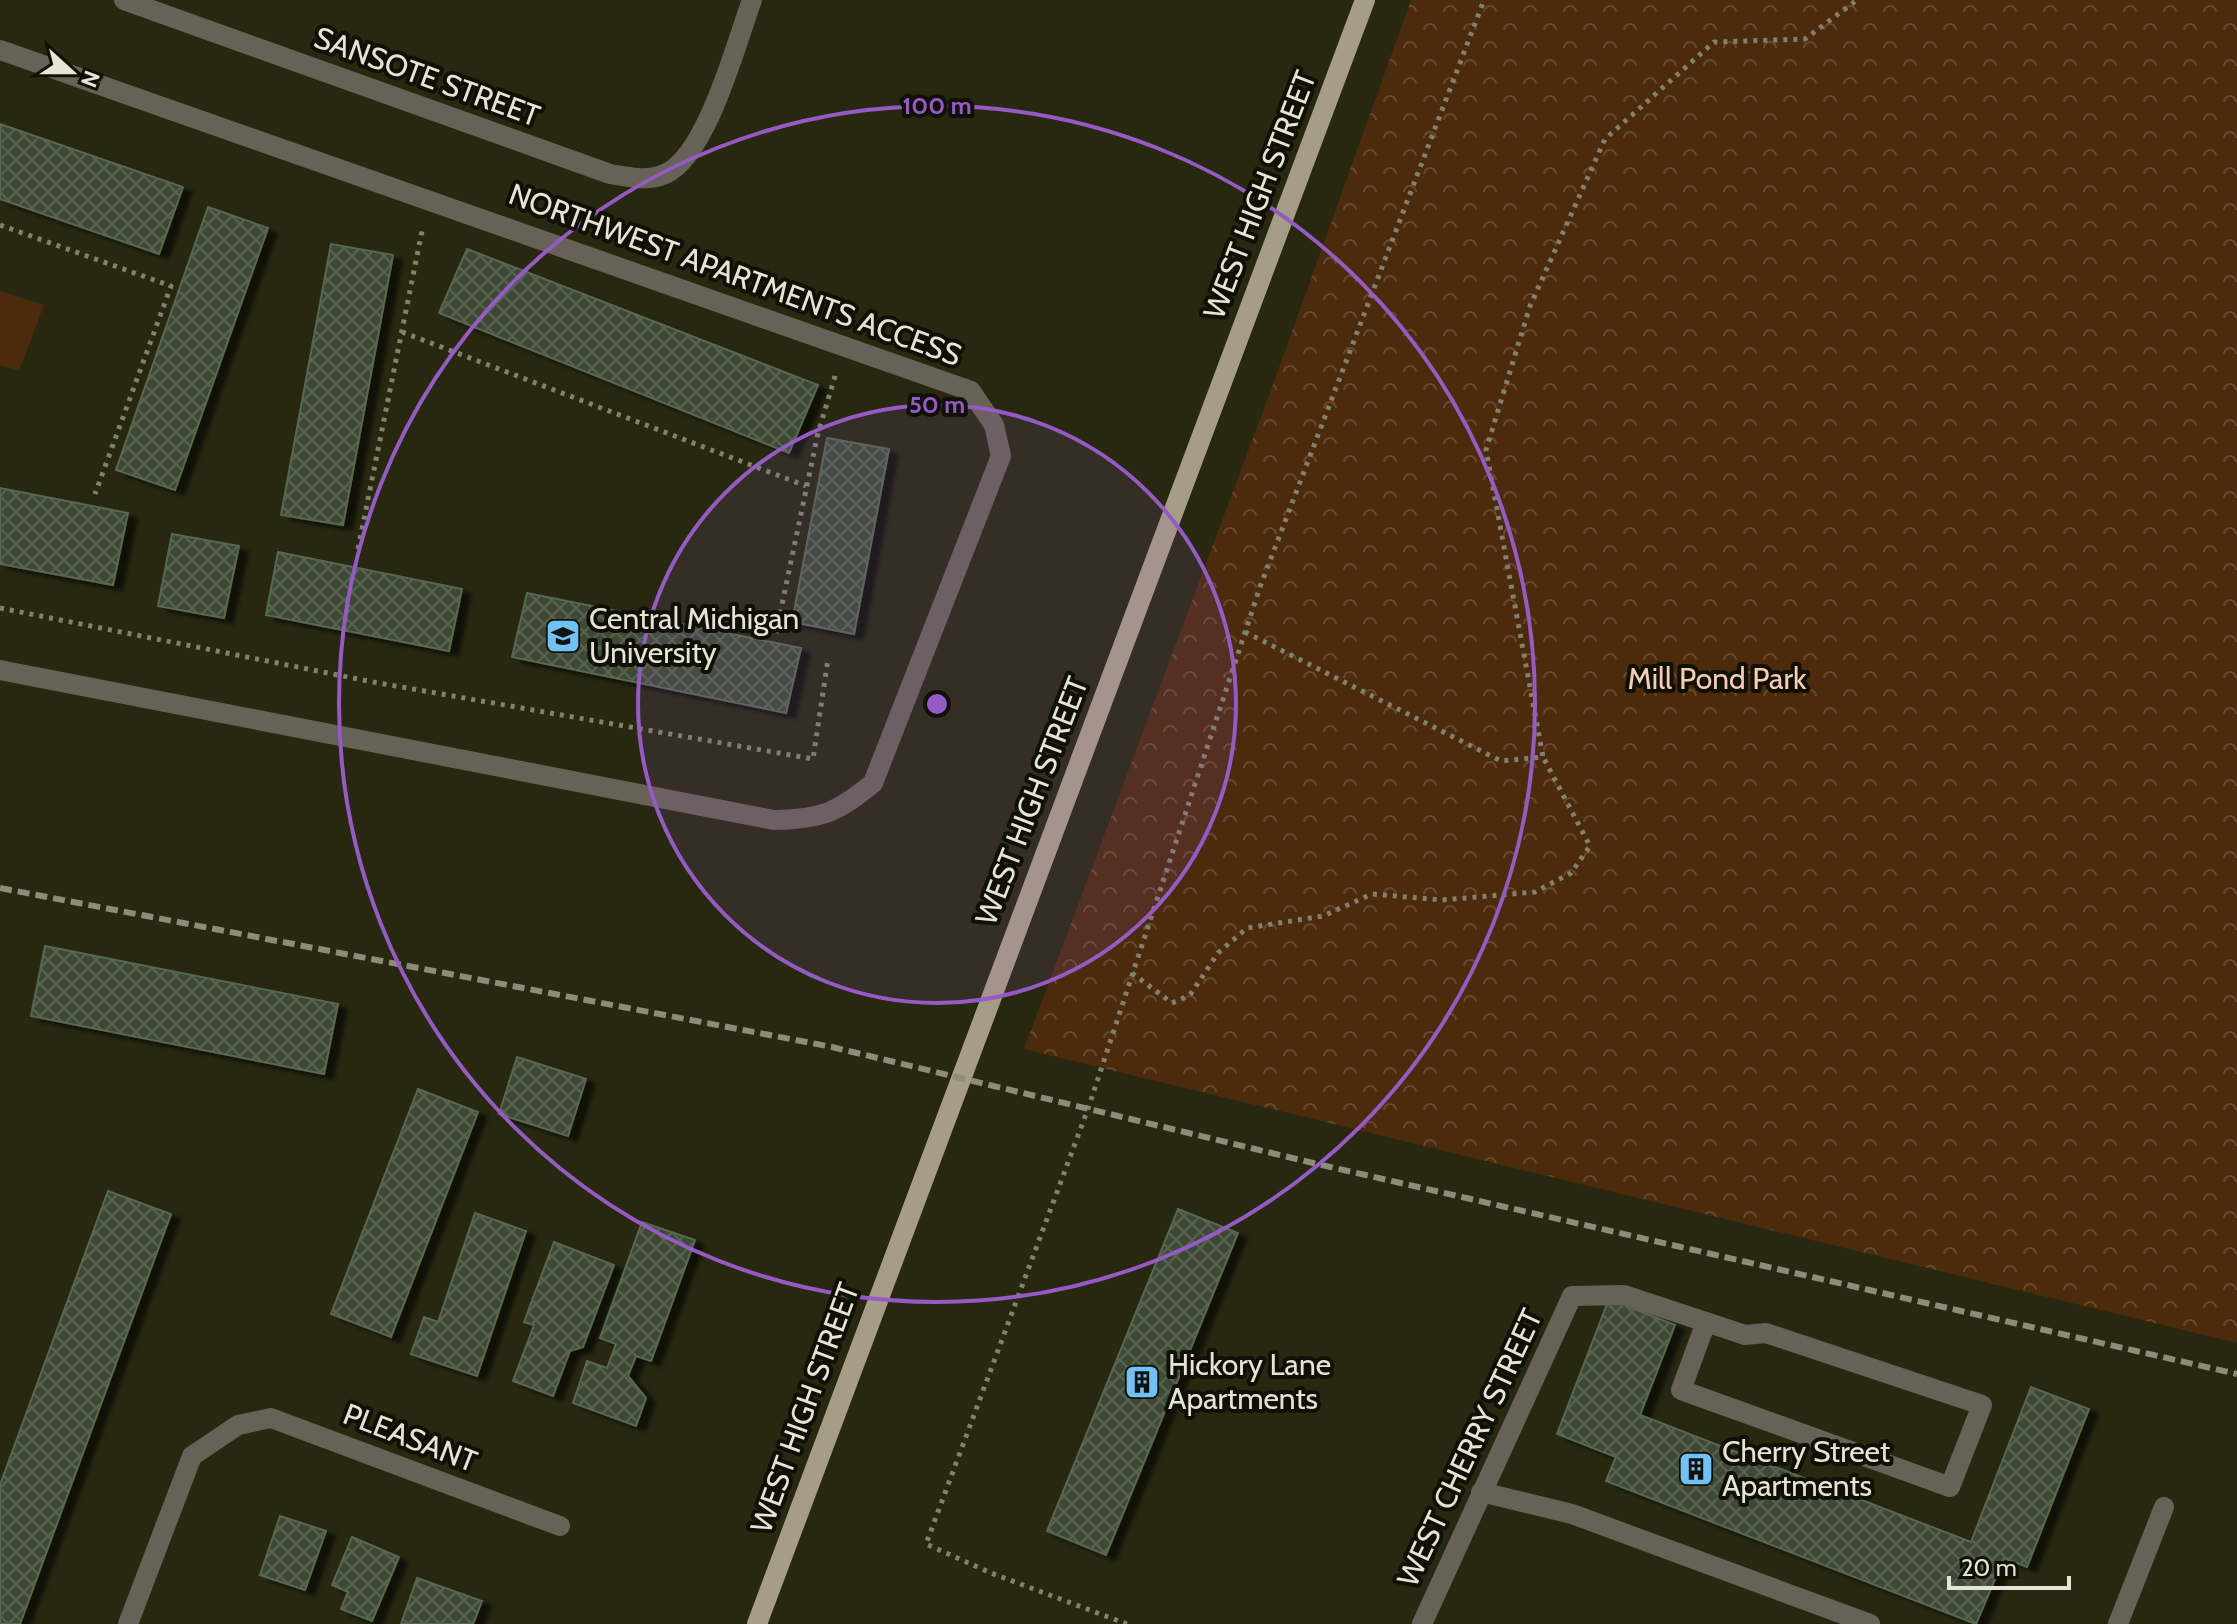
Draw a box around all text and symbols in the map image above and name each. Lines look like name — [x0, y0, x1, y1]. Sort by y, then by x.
street label: SANSOTE STREET — [309, 19, 545, 134]
north arrow — [32, 32, 112, 112]
street label: WEST HIGH STREET — [1195, 65, 1324, 324]
text: N — [75, 67, 106, 91]
text: 100 m — [902, 91, 972, 120]
street label: NORTHWEST APARTMENTS ACCESS — [504, 175, 966, 374]
text: 50 m — [909, 390, 965, 419]
place label: Central Michigan University — [589, 600, 799, 671]
school or university icon: Central Michigan University — [544, 617, 582, 655]
park label: Mill Pond Park — [1628, 660, 1807, 697]
street label: WEST HIGH STREET — [967, 671, 1096, 930]
centre of rings — [923, 690, 951, 718]
street label: WEST HIGH STREET — [742, 1278, 867, 1538]
street label: WEST CHERRY STREET — [1389, 1303, 1550, 1592]
place label: Hickory Lane Apartments — [1168, 1346, 1331, 1417]
building icon: Hickory Lane Apartments — [1123, 1363, 1161, 1401]
street label: PLEASANT — [338, 1395, 482, 1480]
place label: Cherry Street Apartments — [1722, 1433, 1890, 1504]
building icon: Cherry Street Apartments — [1677, 1450, 1715, 1488]
scale bar — [1949, 1540, 2069, 1590]
text: 20 m — [1961, 1553, 2017, 1582]

